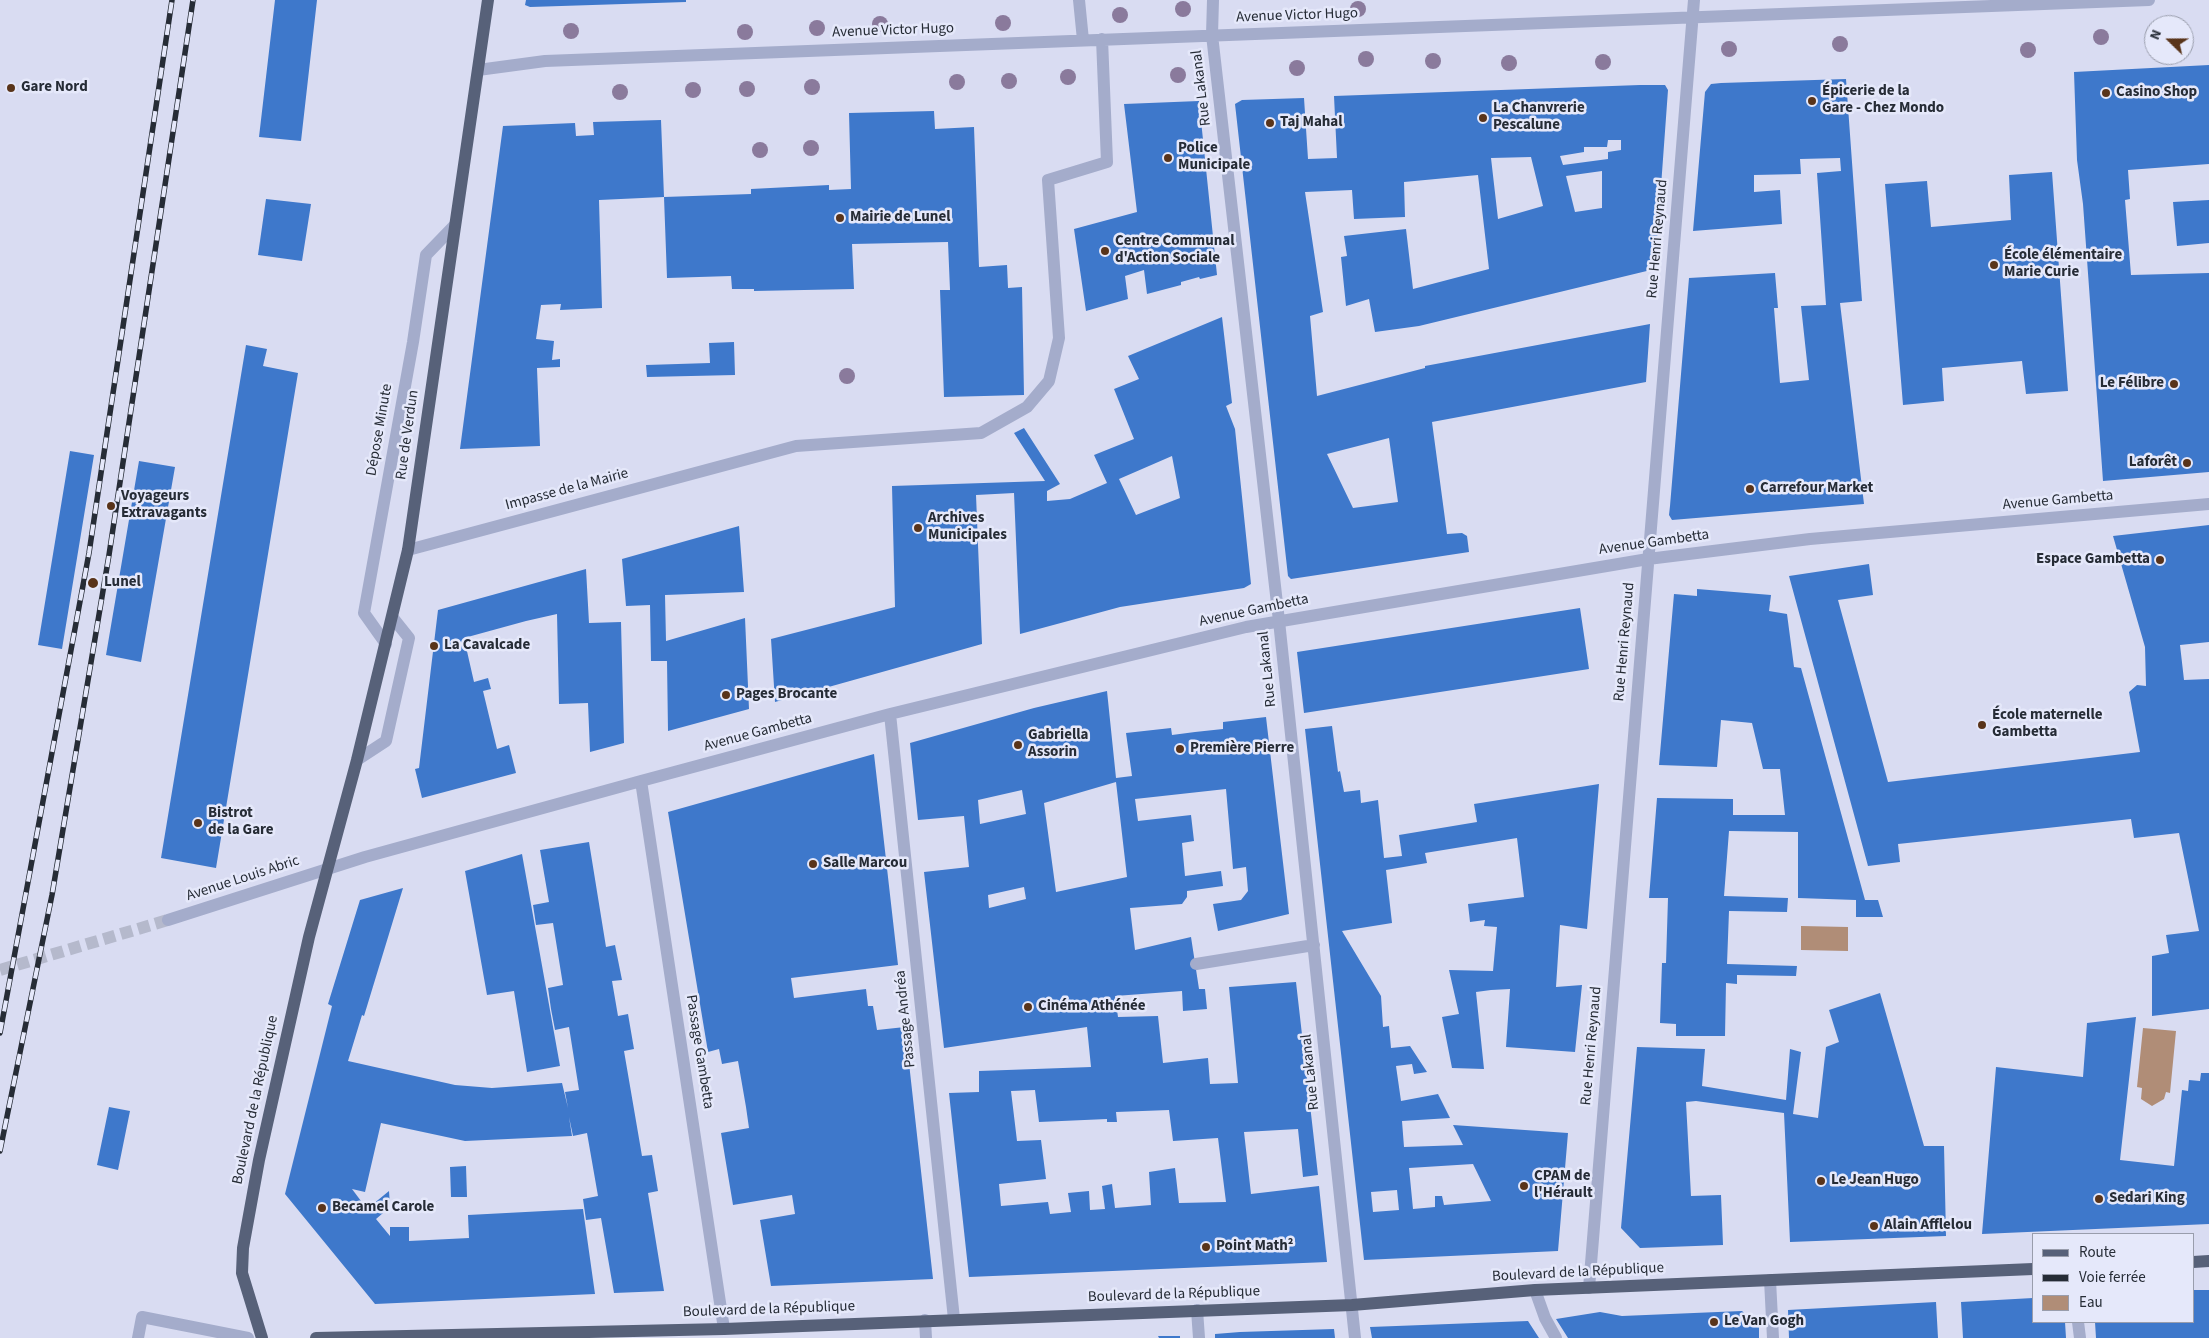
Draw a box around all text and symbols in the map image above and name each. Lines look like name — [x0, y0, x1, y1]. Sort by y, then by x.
street label: Avenue Victor Hugo — [1236, 5, 1358, 27]
north arrow — [2144, 15, 2194, 65]
street label: Avenue Victor Hugo — [832, 20, 954, 42]
text: N — [2145, 27, 2167, 43]
street label: Rue Lakanal — [1188, 49, 1216, 127]
place label: Gare Nord — [21, 79, 88, 97]
marker: Gare Nord — [5, 82, 17, 94]
place label: Épicerie de la Gare - Chez Mondo — [1822, 83, 1944, 118]
place label: Casino Shop — [2116, 84, 2197, 102]
marker: Casino Shop — [2100, 87, 2112, 99]
marker: Épicerie de la Gare - Chez Mondo — [1806, 95, 1818, 107]
place label: La Chanvrerie Pescalune — [1493, 100, 1585, 135]
marker: La Chanvrerie Pescalune — [1477, 112, 1489, 124]
place label: Taj Mahal — [1280, 114, 1343, 132]
marker: Taj Mahal — [1264, 117, 1276, 129]
place label: Police Municipale — [1178, 140, 1250, 175]
marker: Police Municipale — [1162, 152, 1174, 164]
street label: Rue Henri Reynaud — [1644, 179, 1672, 299]
place label: Mairie de Lunel — [850, 209, 950, 227]
marker: Mairie de Lunel — [834, 212, 846, 224]
place label: Centre Communal d'Action Sociale — [1115, 233, 1234, 268]
marker: Centre Communal d'Action Sociale — [1099, 245, 1111, 257]
place label: École élémentaire Marie Curie — [2004, 247, 2122, 282]
marker: École élémentaire Marie Curie — [1988, 259, 2000, 271]
place label: Le Félibre — [2100, 375, 2164, 393]
marker: Le Félibre — [2168, 378, 2180, 390]
street label: Dépose Minute — [363, 383, 397, 477]
street label: Rue de Verdun — [393, 389, 423, 481]
place label: Laforêt — [2129, 454, 2177, 472]
marker: Laforêt — [2181, 457, 2193, 469]
street label: Impasse de la Mairie — [503, 465, 631, 515]
place label: Carrefour Market — [1760, 480, 1873, 498]
marker: Carrefour Market — [1744, 483, 1756, 495]
street label: Avenue Gambetta — [2002, 487, 2114, 515]
place label: Voyageurs Extravagants — [121, 488, 207, 523]
marker: Voyageurs Extravagants — [105, 500, 117, 512]
place label: Archives Municipales — [928, 510, 1007, 545]
marker: Archives Municipales — [912, 522, 924, 534]
street label: Avenue Gambetta — [1598, 526, 1710, 560]
place label: Espace Gambetta — [2036, 551, 2150, 569]
marker: Espace Gambetta — [2154, 554, 2166, 566]
place label: Lunel — [104, 574, 141, 592]
marker: Lunel — [86, 576, 100, 590]
street label: Rue Henri Reynaud — [1611, 582, 1639, 702]
street label: Avenue Gambetta — [1198, 591, 1310, 631]
street label: Rue Lakanal — [1255, 630, 1281, 708]
place label: La Cavalcade — [444, 637, 530, 655]
marker: La Cavalcade — [428, 640, 440, 652]
place label: Pages Brocante — [736, 686, 837, 704]
marker: Pages Brocante — [720, 689, 732, 701]
place label: École maternelle Gambetta — [1992, 707, 2102, 742]
street label: Avenue Gambetta — [702, 710, 814, 756]
marker: École maternelle Gambetta — [1976, 719, 1988, 731]
place label: Gabriella Assorin — [1028, 727, 1088, 762]
marker: Gabriella Assorin — [1012, 739, 1024, 751]
place label: Première Pierre — [1190, 740, 1294, 758]
marker: Première Pierre — [1174, 743, 1186, 755]
place label: Bistrot de la Gare — [208, 805, 274, 840]
marker: Bistrot de la Gare — [192, 817, 204, 829]
street label: Avenue Louis Abric — [184, 852, 302, 906]
place label: Salle Marcou — [823, 855, 907, 873]
marker: Salle Marcou — [807, 858, 819, 870]
street label: Passage Andréa — [892, 969, 920, 1069]
street label: Rue Henri Reynaud — [1578, 986, 1606, 1106]
street label: Passage Gambetta — [681, 994, 717, 1110]
place label: Cinéma Athénée — [1038, 998, 1146, 1016]
marker: Cinéma Athénée — [1022, 1001, 1034, 1013]
street label: Boulevard de la République — [229, 1014, 283, 1186]
street label: Rue Lakanal — [1298, 1033, 1324, 1111]
place label: CPAM de l'Hérault — [1534, 1168, 1593, 1203]
place label: Le Jean Hugo — [1831, 1172, 1919, 1190]
marker: Le Jean Hugo — [1815, 1175, 1827, 1187]
marker: CPAM de l'Hérault — [1518, 1180, 1530, 1192]
place label: Sedari King — [2109, 1190, 2185, 1208]
marker: Sedari King — [2093, 1193, 2105, 1205]
place label: Becamel Carole — [332, 1199, 434, 1217]
marker: Becamel Carole — [316, 1202, 328, 1214]
place label: Alain Afflelou — [1884, 1217, 1972, 1235]
marker: Alain Afflelou — [1868, 1220, 1880, 1232]
legend — [2032, 1233, 2194, 1323]
place label: Point Math² — [1216, 1238, 1293, 1256]
marker: Point Math² — [1200, 1241, 1212, 1253]
text: Route — [2079, 1242, 2116, 1263]
street label: Boulevard de la République — [1492, 1260, 1664, 1286]
text: Voie ferrée — [2079, 1267, 2146, 1288]
street label: Boulevard de la République — [1088, 1283, 1260, 1307]
text: Eau — [2079, 1292, 2103, 1313]
street label: Boulevard de la République — [683, 1298, 855, 1322]
place label: Le Van Gogh — [1724, 1313, 1804, 1331]
marker: Le Van Gogh — [1708, 1316, 1720, 1328]

